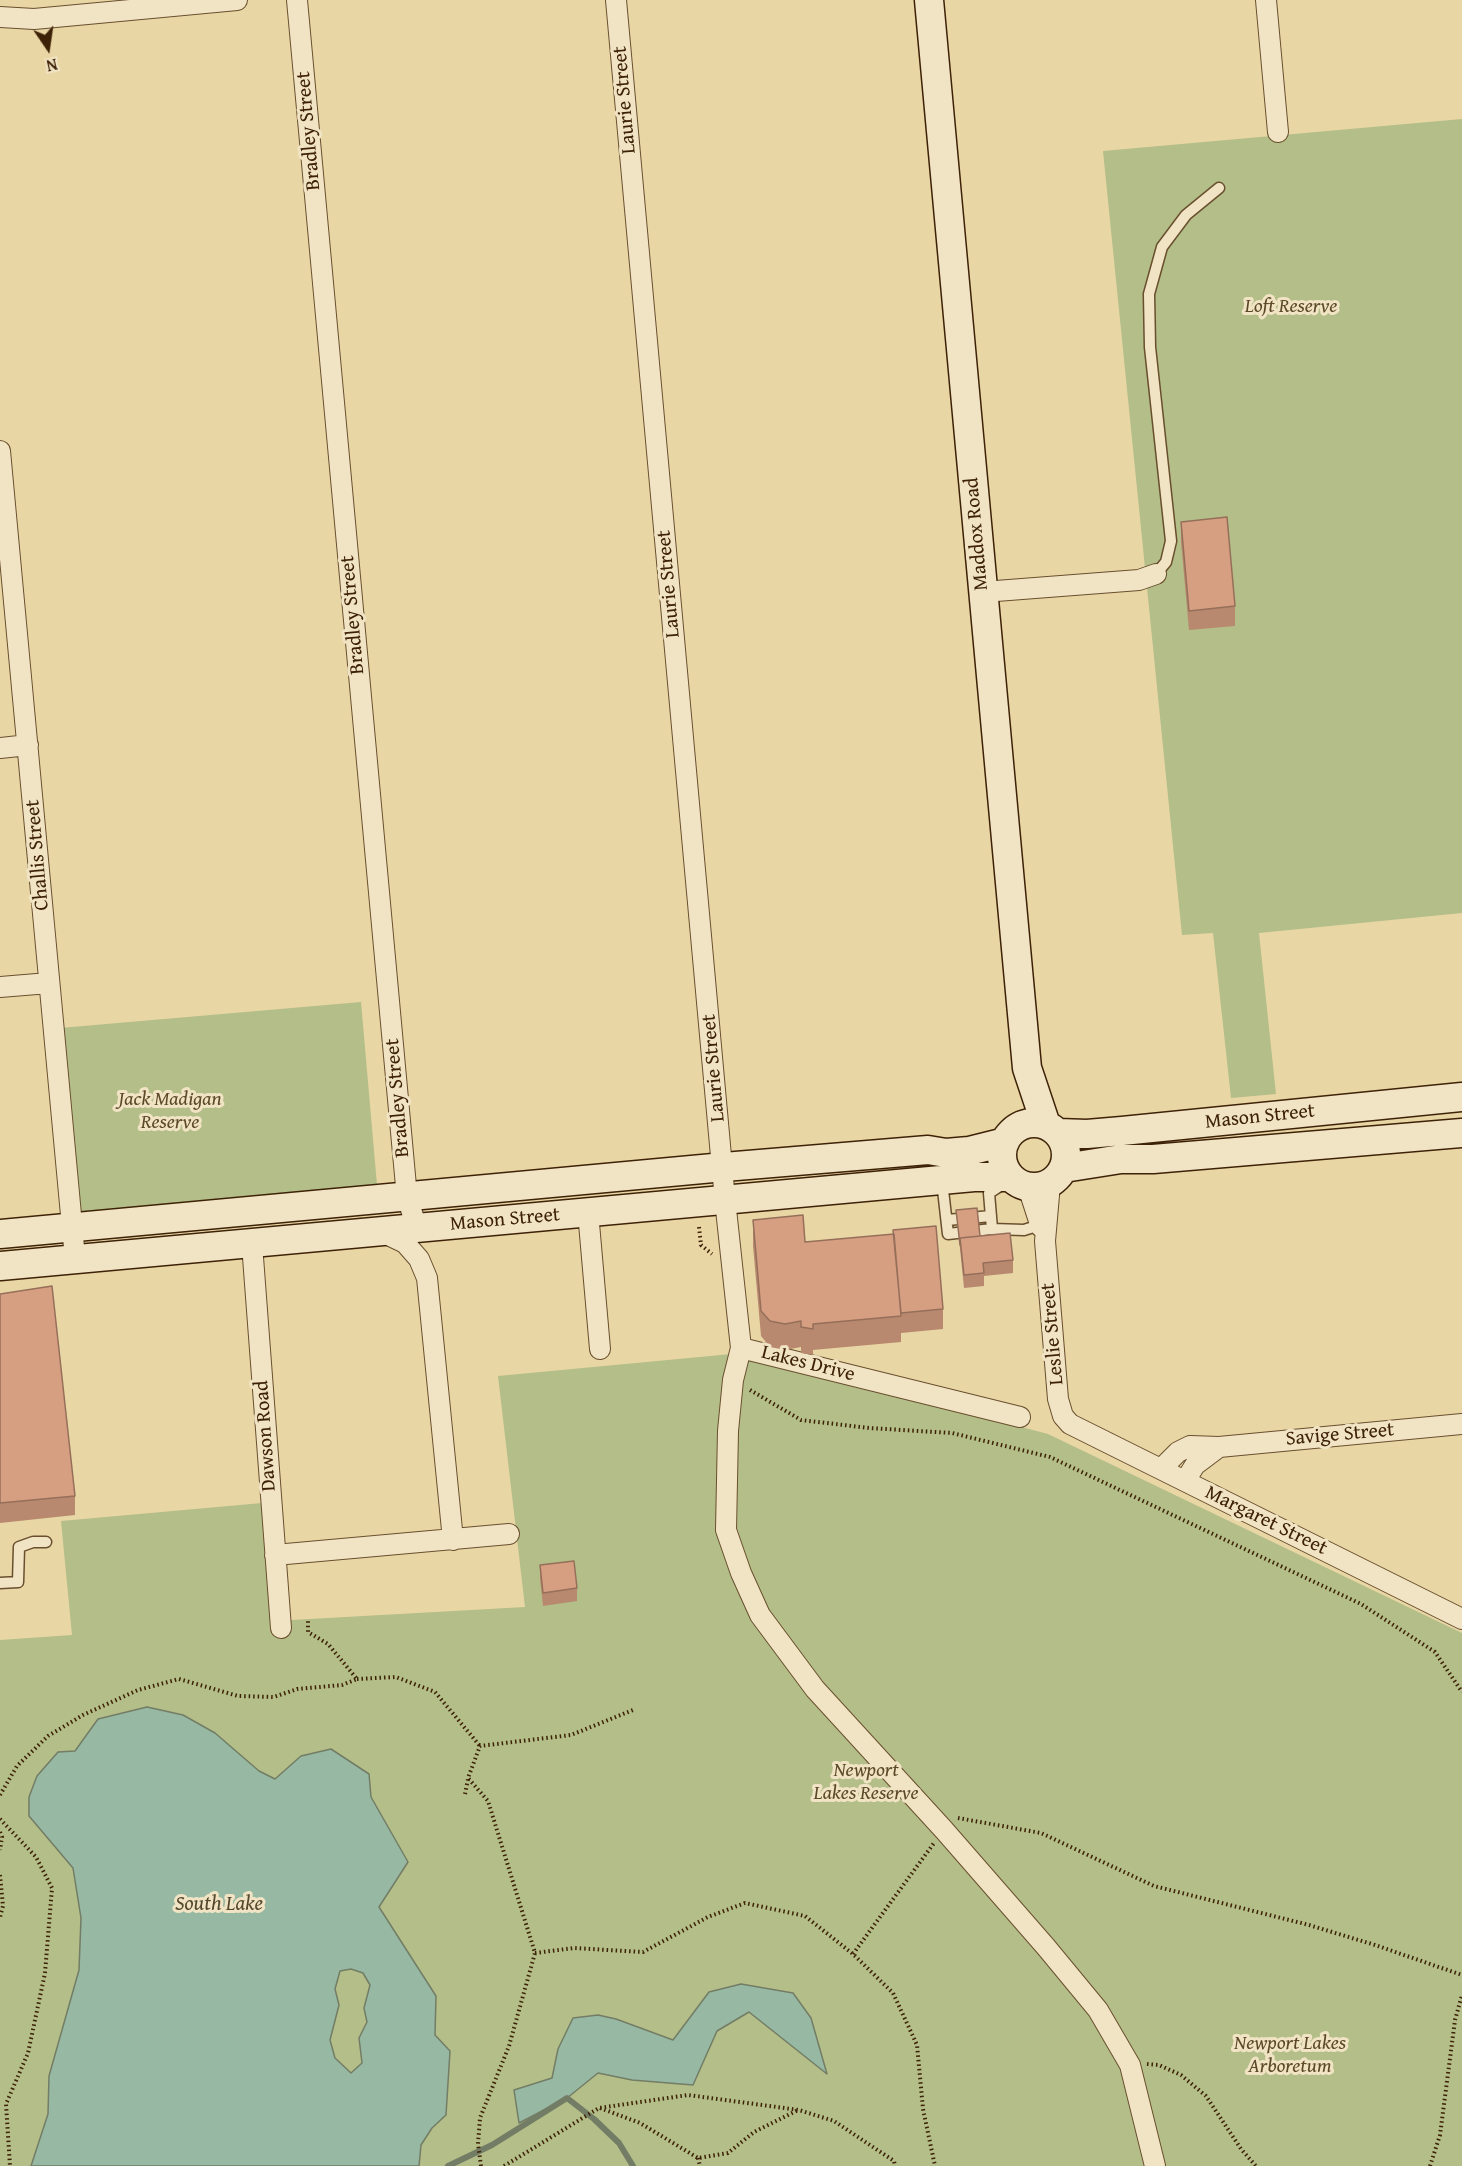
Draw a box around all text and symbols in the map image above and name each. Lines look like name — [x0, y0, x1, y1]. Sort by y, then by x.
north arrow — [18, 18, 78, 78]
street label: Laurie Street — [608, 45, 642, 155]
text: N — [44, 53, 60, 78]
street label: Bradley Street — [292, 70, 326, 192]
park label: Loft Reserve — [1245, 295, 1337, 319]
street label: Maddox Road — [960, 476, 994, 592]
street label: Laurie Street — [652, 529, 686, 639]
street label: Bradley Street — [336, 554, 370, 676]
street label: Challis Street — [21, 798, 55, 912]
street label: Laurie Street — [697, 1013, 731, 1123]
street label: Bradley Street — [381, 1037, 415, 1159]
park label: Jack Madigan Reserve — [118, 1088, 222, 1135]
street label: Mason Street — [1204, 1099, 1316, 1135]
street label: Mason Street — [449, 1203, 561, 1237]
street label: Leslie Street — [1037, 1282, 1069, 1386]
street label: Lakes Drive — [759, 1341, 857, 1387]
street label: Dawson Road — [250, 1380, 282, 1492]
street label: Savige Street — [1285, 1418, 1395, 1452]
street label: Margaret Street — [1201, 1481, 1331, 1561]
park label: Newport Lakes Reserve — [813, 1759, 919, 1806]
water label: South Lake — [175, 1892, 263, 1918]
park label: Newport Lakes Arboretum — [1234, 2032, 1346, 2079]

